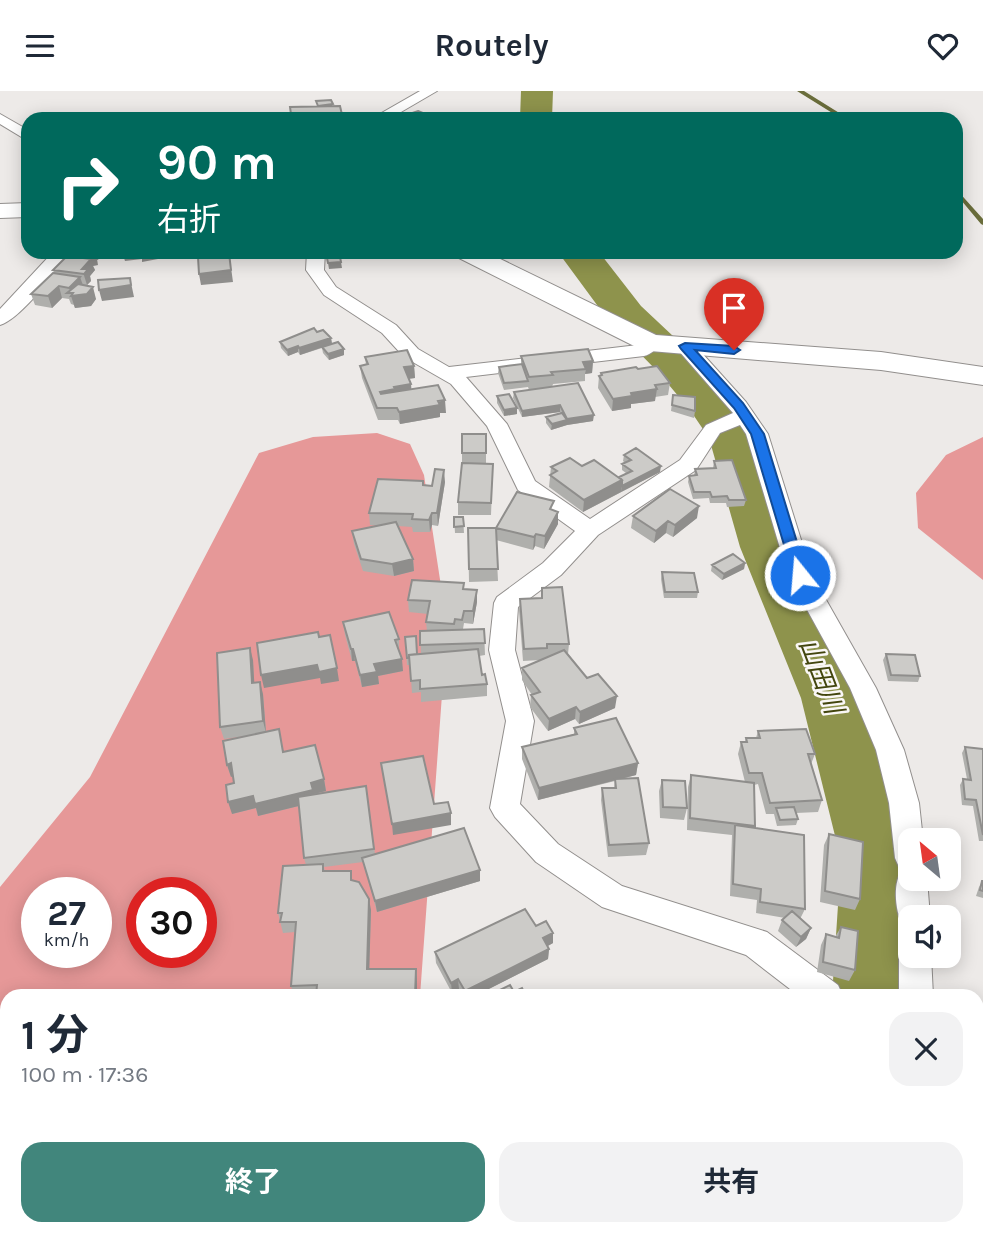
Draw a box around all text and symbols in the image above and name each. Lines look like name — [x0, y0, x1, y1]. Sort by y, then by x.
icon: menu — [21, 27, 59, 65]
text: Routely — [434, 27, 549, 64]
icon: heart — [924, 27, 962, 65]
text: 90 m — [157, 134, 277, 191]
icon: right — [42, 140, 133, 231]
text: 右折 — [157, 201, 221, 238]
pin — [704, 278, 764, 350]
icon: arrive — [715, 289, 753, 327]
position arrow — [763, 538, 837, 612]
water label: 山田川 — [793, 634, 851, 721]
north arrow — [898, 828, 961, 891]
map controls — [898, 828, 961, 968]
speed limit sign: 30 — [126, 877, 217, 968]
text: 27 — [47, 893, 86, 934]
button: sound — [898, 905, 961, 968]
text: km/h — [44, 929, 89, 951]
text: 1 分 — [21, 1010, 89, 1060]
button: close — [889, 1012, 963, 1086]
text: 100 m · 17:36 — [21, 1061, 148, 1088]
button: 終了 — [21, 1142, 485, 1222]
button: 共有 — [499, 1142, 963, 1222]

